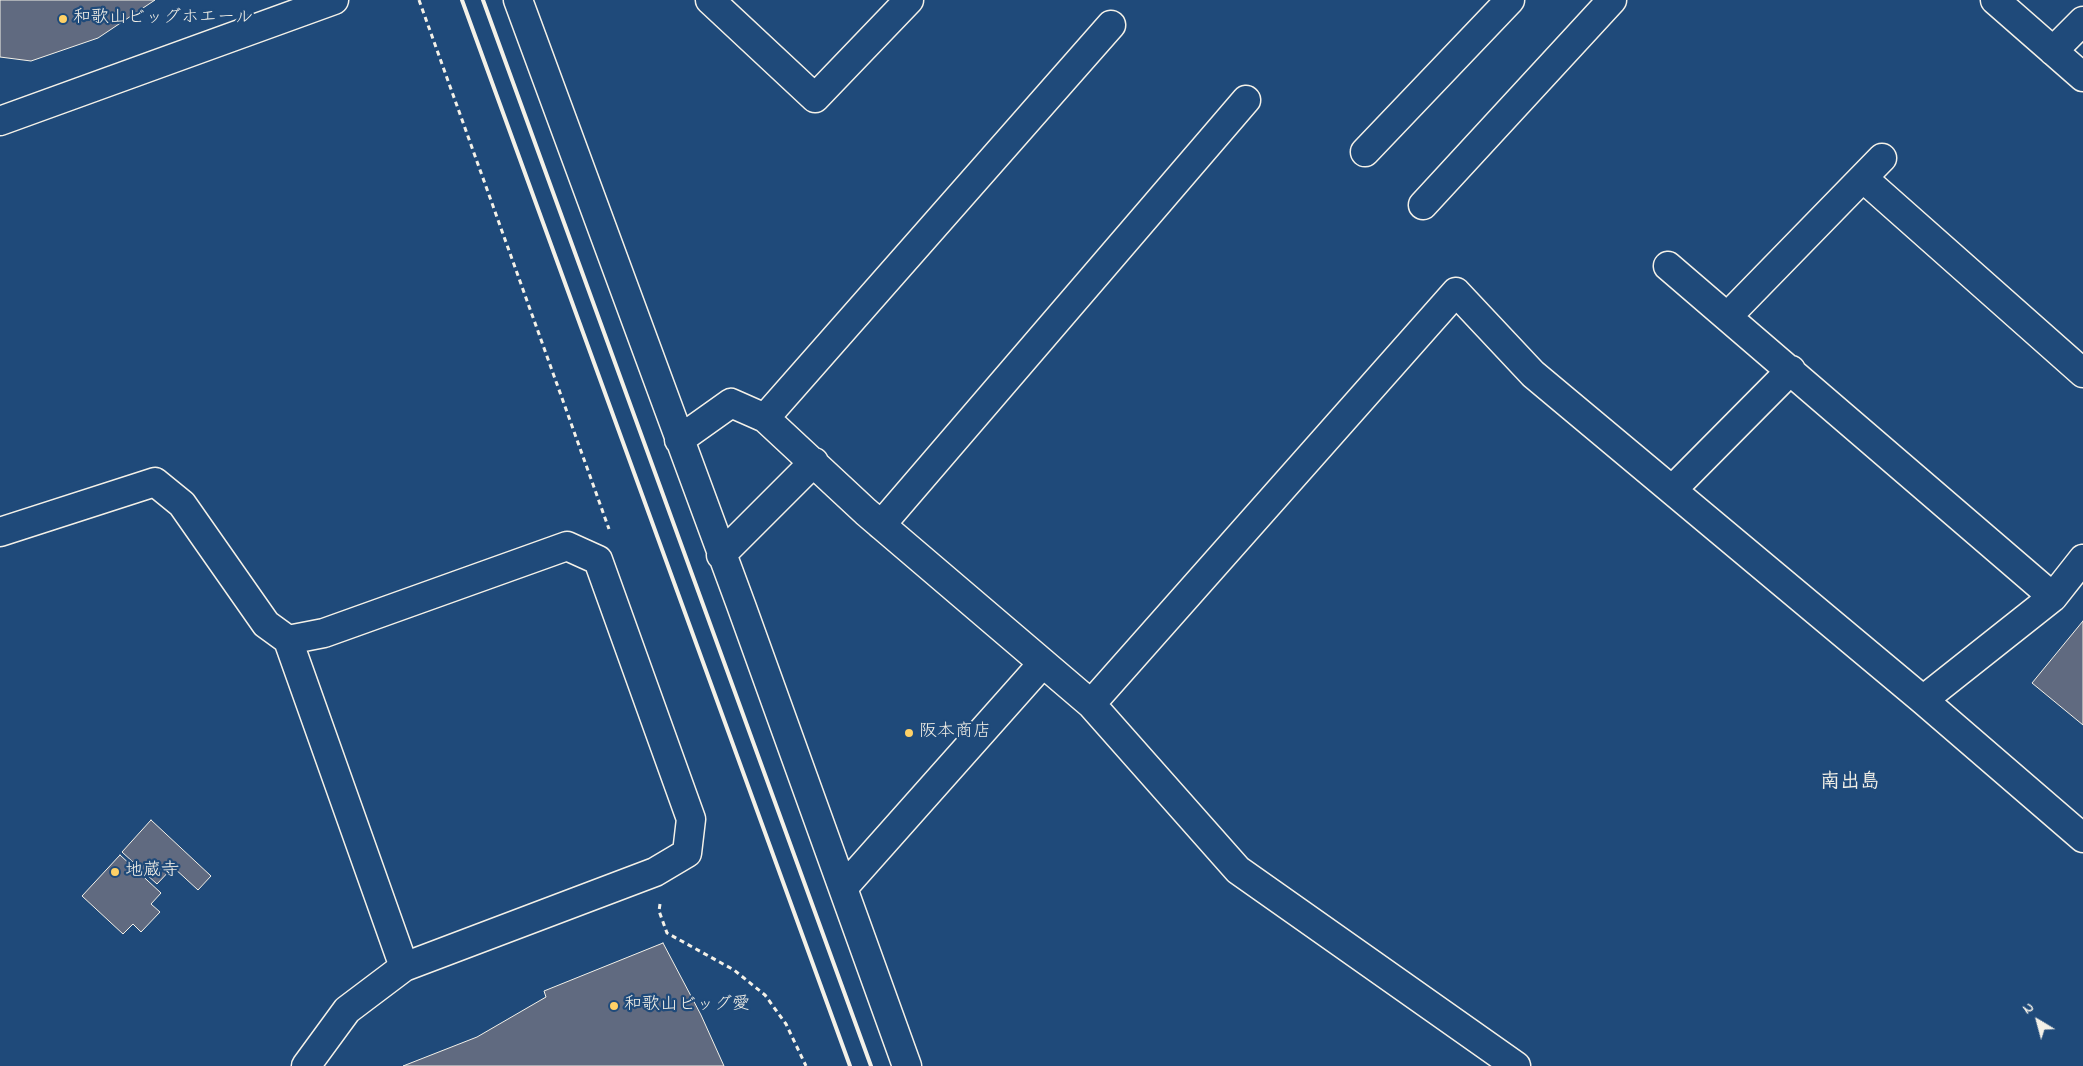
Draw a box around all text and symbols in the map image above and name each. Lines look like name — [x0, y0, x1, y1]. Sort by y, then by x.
place label: 和歌山ビッグホエール — [73, 8, 253, 30]
marker: 和歌山ビッグホエール — [57, 13, 69, 25]
place label: 阪本商店 — [919, 722, 991, 744]
marker: 阪本商店 — [903, 727, 915, 739]
district label: 南出島 — [1820, 772, 1880, 796]
place label: 地蔵寺 — [125, 861, 179, 883]
marker: 地蔵寺 — [109, 866, 121, 878]
place label: 和歌山ビッグ愛 — [624, 995, 750, 1017]
north arrow — [2013, 996, 2063, 1046]
text: N — [2019, 997, 2039, 1020]
marker: 和歌山ビッグ愛 — [608, 1000, 620, 1012]

